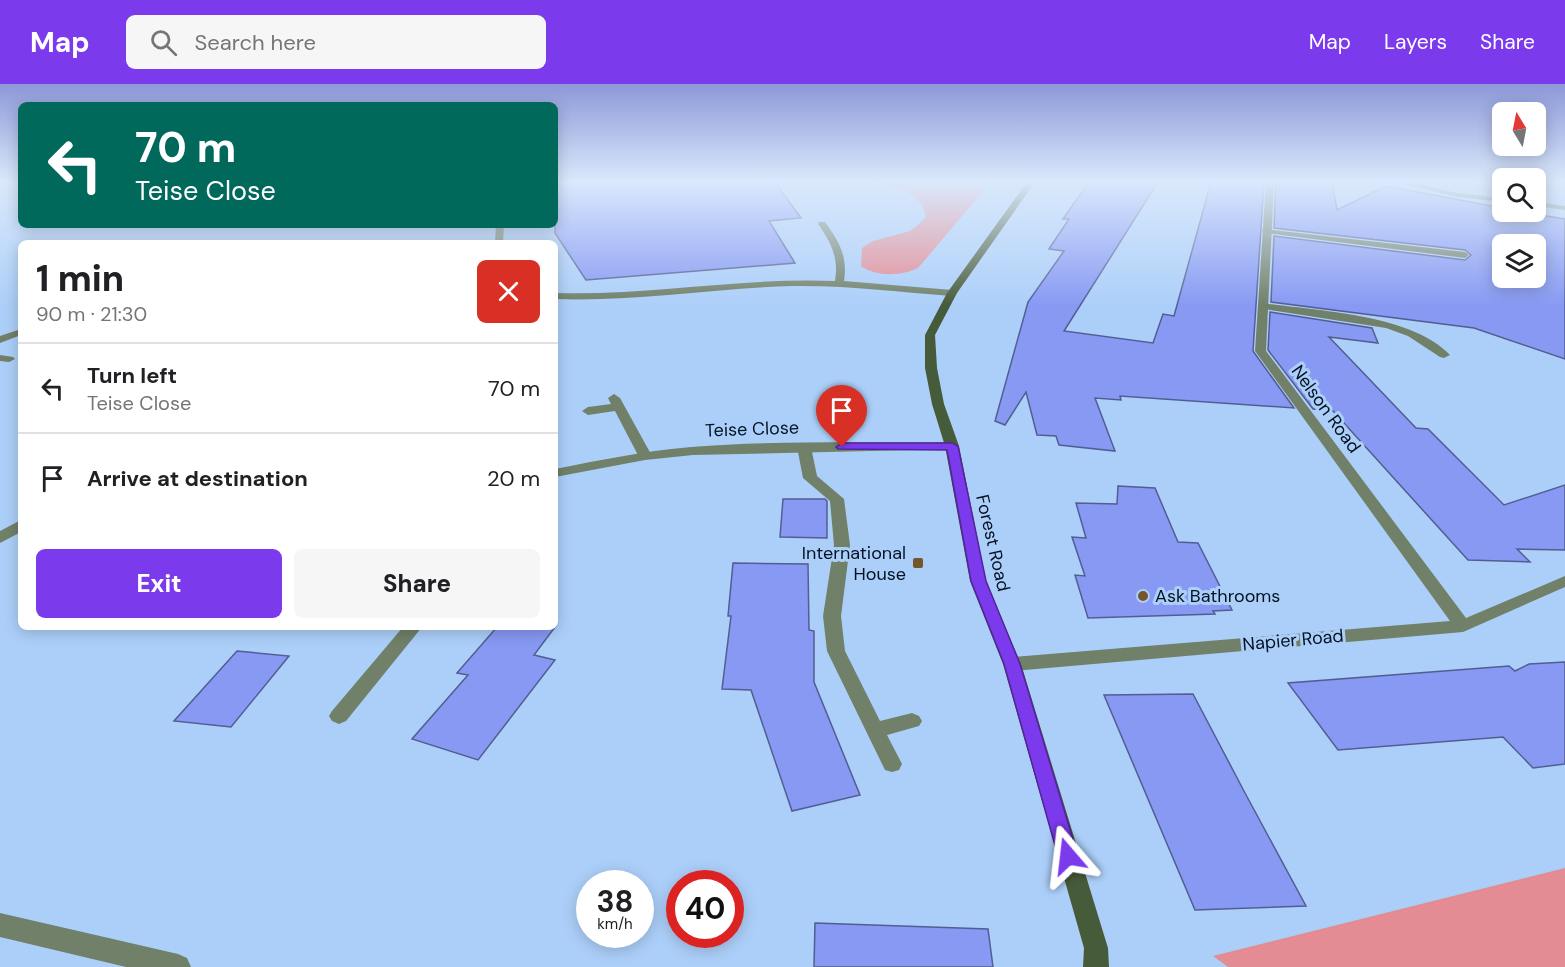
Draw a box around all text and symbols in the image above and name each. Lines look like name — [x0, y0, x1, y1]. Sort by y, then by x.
search box — [126, 15, 546, 69]
text: Map — [30, 24, 90, 61]
icon: search — [147, 26, 180, 59]
text: Search here — [195, 28, 316, 57]
text: Map — [1309, 28, 1351, 56]
text: Layers — [1384, 28, 1447, 56]
text: Share — [1480, 28, 1535, 56]
north arrow — [1492, 102, 1546, 156]
map controls — [1492, 102, 1546, 288]
text: 70 m — [135, 120, 236, 175]
icon: left — [36, 126, 114, 204]
button: search — [1492, 168, 1546, 222]
text: Teise Close — [135, 173, 276, 208]
button: layers — [1492, 234, 1546, 288]
text: 1 min — [36, 255, 124, 302]
button: close — [477, 260, 540, 323]
text: 90 m · 21:30 — [36, 301, 147, 327]
street label: Nelson Road — [1286, 360, 1366, 458]
text: Turn left — [87, 361, 177, 390]
icon: left — [36, 372, 69, 405]
text: 70 m — [488, 374, 540, 403]
pin — [816, 385, 867, 447]
text: Teise Close — [87, 390, 191, 416]
icon: arrive — [825, 394, 858, 427]
street label: Teise Close — [705, 415, 799, 443]
icon: arrive — [36, 462, 69, 495]
text: Arrive at destination — [87, 464, 308, 493]
text: 20 m — [487, 464, 540, 493]
street label: Forest Road — [970, 492, 1016, 594]
place label: International House — [802, 541, 906, 586]
button: Exit — [36, 549, 282, 618]
button: Share — [294, 549, 540, 618]
marker: International House — [911, 556, 925, 570]
place label: Ask Bathrooms — [1155, 584, 1280, 608]
marker: Ask Bathrooms — [1136, 589, 1150, 603]
street label: Napier Road — [1241, 624, 1345, 656]
position arrow — [1036, 824, 1100, 888]
speed limit sign: 40 — [666, 870, 744, 948]
text: 38 — [596, 882, 634, 921]
text: km/h — [597, 914, 633, 934]

